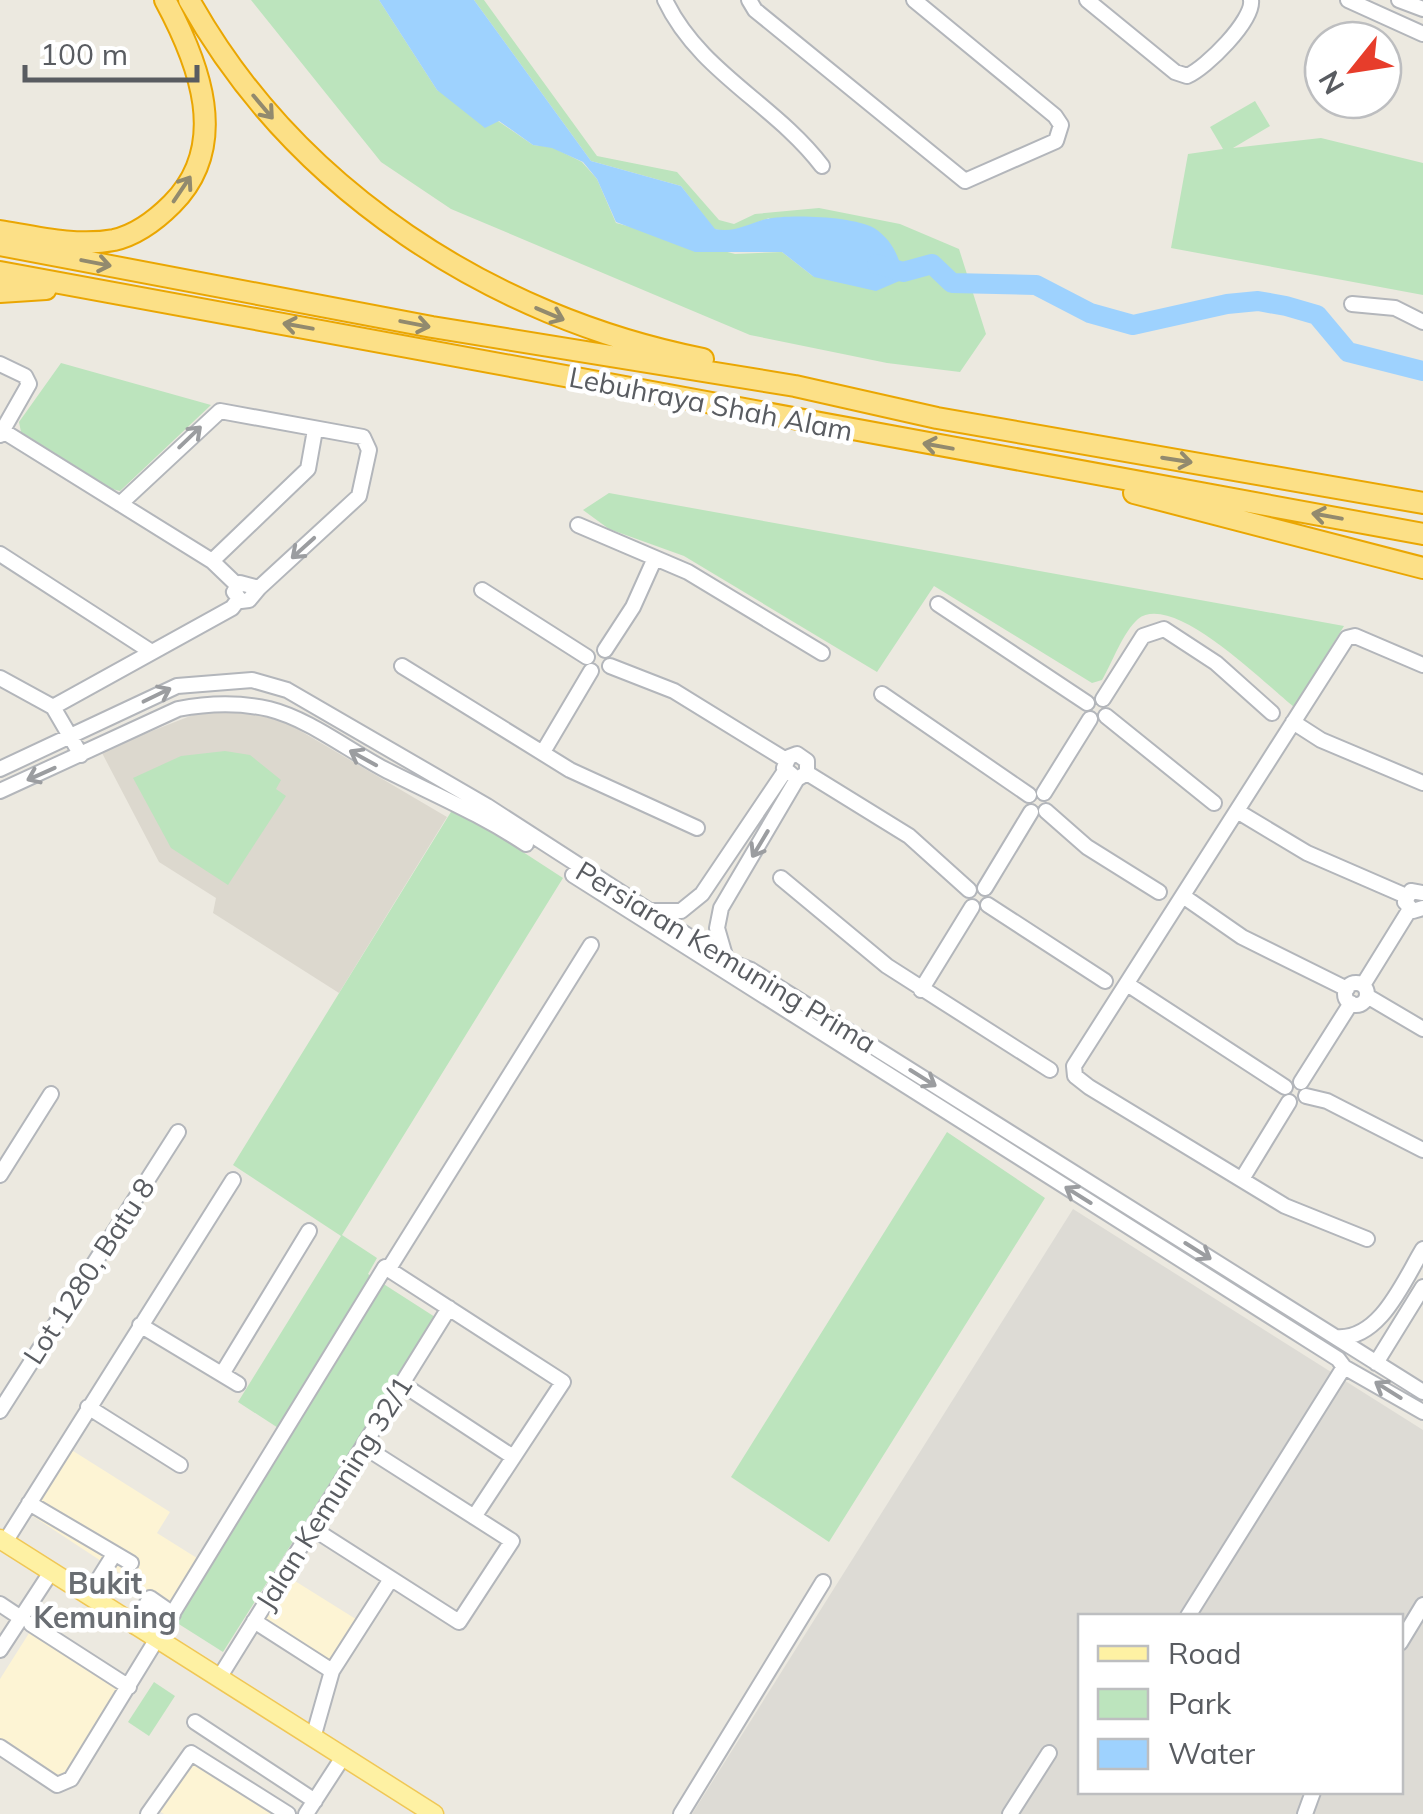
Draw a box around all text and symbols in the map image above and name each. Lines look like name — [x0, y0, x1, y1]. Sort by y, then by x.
scale bar — [25, 20, 198, 82]
north arrow — [1303, 20, 1403, 120]
text: 100 m — [40, 35, 128, 73]
text: N — [1310, 65, 1351, 101]
one-way arrow — [252, 93, 274, 119]
one-way arrow — [172, 176, 193, 203]
one-way arrow — [79, 255, 111, 274]
one-way arrow — [534, 306, 565, 324]
one-way arrow — [398, 315, 430, 334]
one-way arrow — [282, 316, 315, 335]
street label: Lebuhraya Shah Alam — [566, 359, 856, 448]
one-way arrow — [177, 426, 202, 449]
one-way arrow — [923, 436, 955, 455]
one-way arrow — [1160, 451, 1193, 470]
one-way arrow — [1312, 506, 1344, 525]
one-way arrow — [291, 537, 316, 560]
one-way arrow — [142, 685, 172, 704]
one-way arrow — [349, 747, 379, 767]
one-way arrow — [26, 766, 57, 784]
one-way arrow — [750, 830, 770, 858]
street label: Persiaran Kemuning Prima — [570, 853, 883, 1060]
one-way arrow — [908, 1067, 936, 1088]
street label: Lot 1280, Batu 8 — [15, 1171, 162, 1370]
one-way arrow — [1064, 1185, 1093, 1205]
one-way arrow — [1183, 1240, 1212, 1261]
street label: Jalan Kemuning 32/1 — [248, 1370, 420, 1616]
one-way arrow — [1375, 1380, 1403, 1400]
district label: Bukit Kemuning — [33, 1564, 177, 1636]
legend — [1078, 1614, 1403, 1794]
text: Road — [1168, 1634, 1242, 1672]
text: Park — [1168, 1684, 1232, 1722]
text: Water — [1168, 1734, 1255, 1772]

